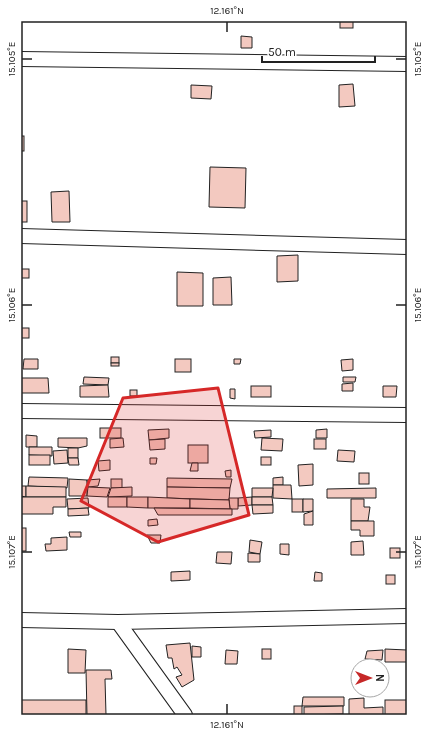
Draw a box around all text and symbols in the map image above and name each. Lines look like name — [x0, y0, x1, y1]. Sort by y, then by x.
text: 12.161°N — [210, 5, 244, 17]
scale bar — [262, 38, 375, 64]
text: 15.105°E — [6, 42, 18, 76]
text: 15.105°E — [412, 42, 424, 76]
text: 50 m — [268, 45, 296, 59]
text: 15.106°E — [6, 288, 18, 322]
text: 15.106°E — [412, 288, 424, 322]
text: 15.107°E — [6, 535, 18, 569]
text: 15.107°E — [412, 535, 424, 569]
north arrow — [350, 658, 390, 698]
text: N — [373, 674, 386, 682]
text: 12.161°N — [210, 719, 244, 731]

